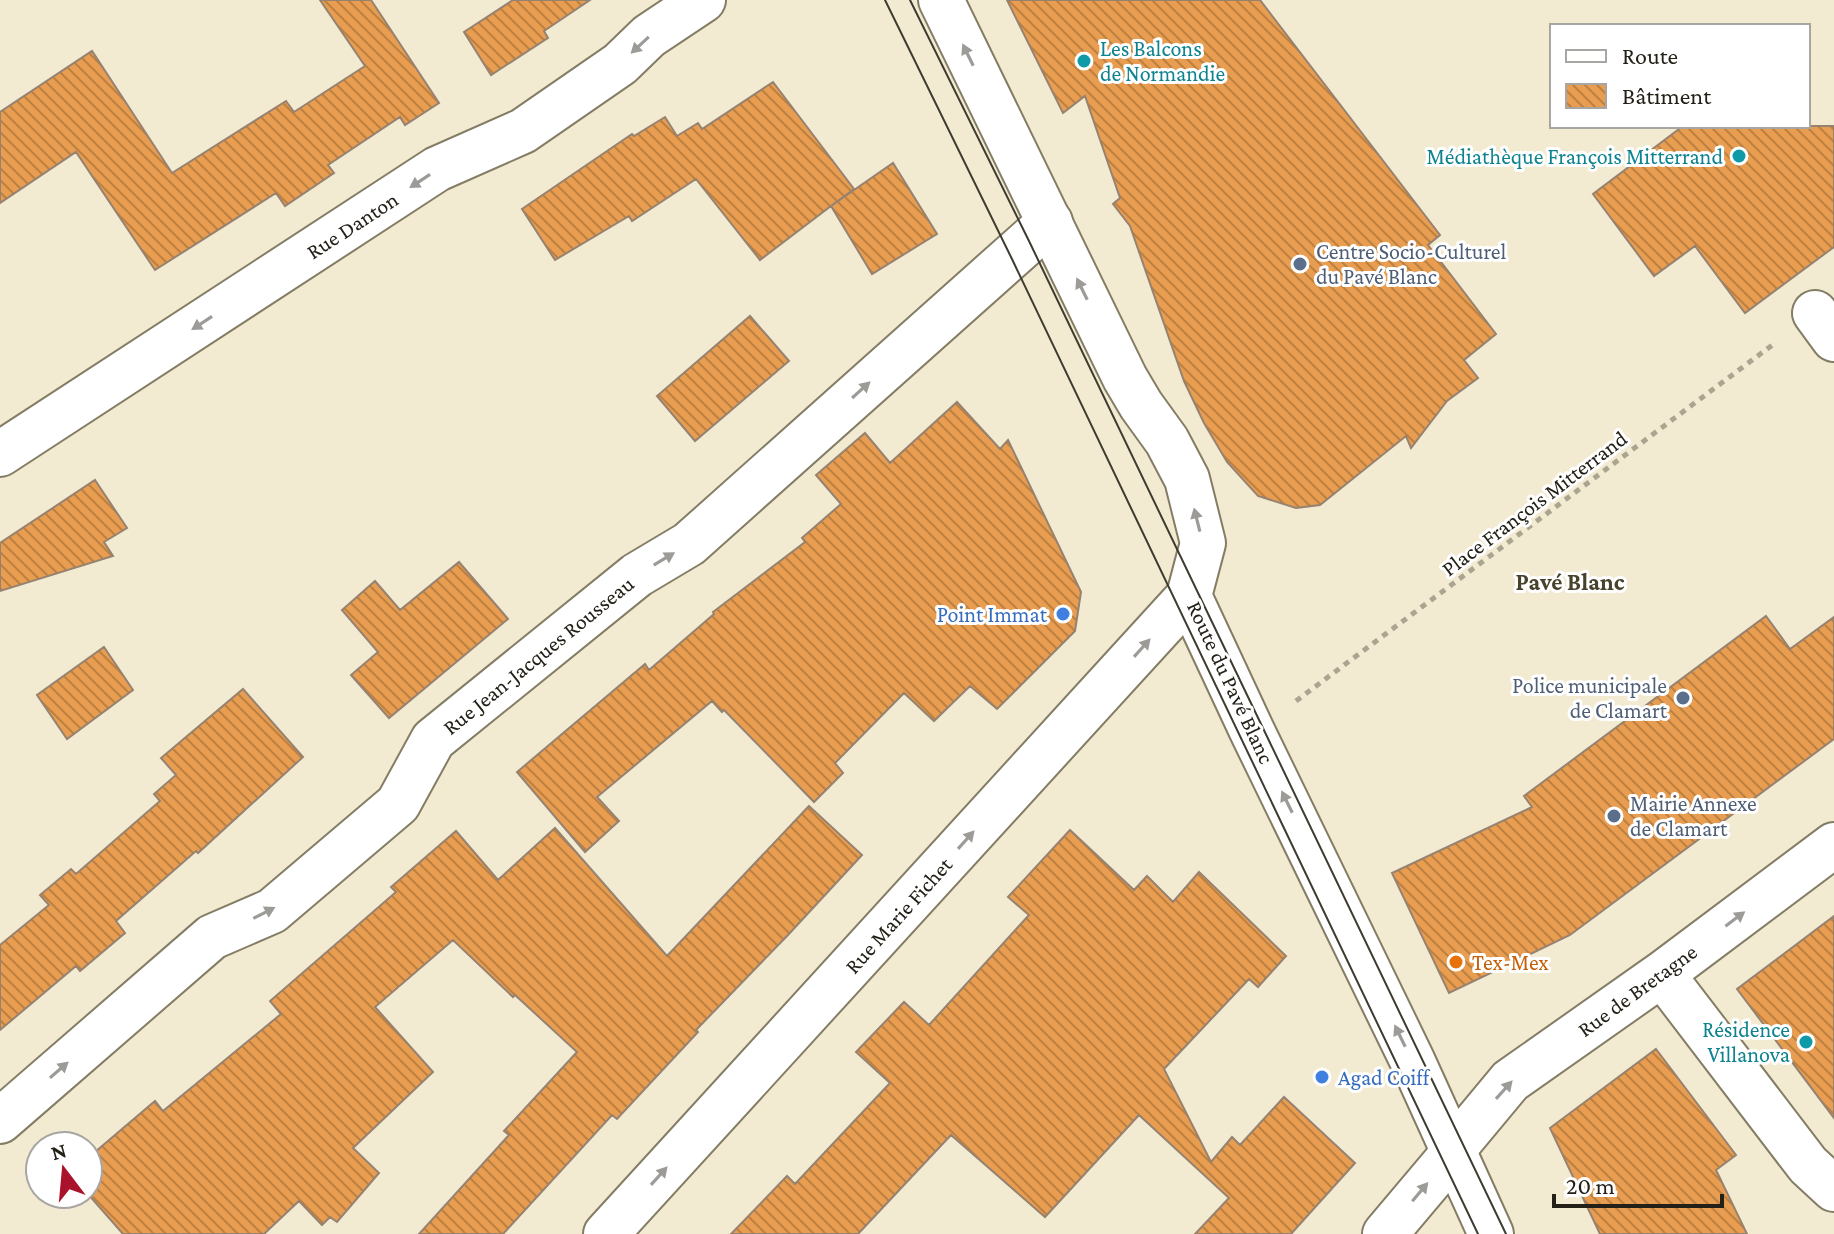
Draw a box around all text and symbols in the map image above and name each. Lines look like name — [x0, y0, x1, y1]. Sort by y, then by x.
legend — [1550, 24, 1810, 128]
one-way arrow — [631, 36, 650, 54]
place label: Les Balcons de Normandie — [1100, 36, 1225, 86]
text: Route — [1622, 42, 1678, 69]
one-way arrow — [961, 44, 975, 67]
marker: Les Balcons de Normandie — [1075, 52, 1093, 70]
text: Bâtiment — [1622, 82, 1712, 109]
place label: Médiathèque François Mitterrand — [1427, 144, 1723, 169]
marker: Médiathèque François Mitterrand — [1730, 147, 1748, 165]
one-way arrow — [409, 173, 430, 188]
street label: Rue Danton — [302, 187, 403, 264]
place label: Centre Socio-Culturel du Pavé Blanc — [1316, 239, 1507, 289]
marker: Centre Socio-Culturel du Pavé Blanc — [1291, 255, 1309, 273]
one-way arrow — [1075, 277, 1089, 301]
one-way arrow — [191, 315, 213, 330]
one-way arrow — [851, 382, 871, 399]
street label: Place François Mitterrand — [1437, 425, 1632, 581]
one-way arrow — [1191, 508, 1203, 533]
one-way arrow — [653, 552, 675, 566]
district label: Pavé Blanc — [1516, 568, 1625, 595]
street label: Rue Jean-Jacques Rousseau — [438, 571, 639, 740]
street label: Route du Pavé Blanc — [1182, 597, 1279, 767]
place label: Point Immat — [937, 602, 1048, 627]
marker: Point Immat — [1054, 605, 1072, 623]
one-way arrow — [1132, 638, 1150, 657]
place label: Police municipale de Clamart — [1512, 673, 1668, 723]
marker: Police municipale de Clamart — [1674, 689, 1692, 707]
one-way arrow — [1280, 790, 1294, 814]
place label: Mairie Annexe de Clamart — [1630, 791, 1757, 841]
marker: Mairie Annexe de Clamart — [1605, 807, 1623, 825]
one-way arrow — [957, 830, 975, 849]
street label: Rue Marie Fichet — [840, 852, 957, 978]
one-way arrow — [253, 907, 276, 920]
one-way arrow — [1725, 911, 1745, 927]
street label: Rue de Bretagne — [1573, 939, 1702, 1042]
place label: Tex-Mex — [1472, 950, 1549, 975]
marker: Tex-Mex — [1447, 953, 1465, 971]
place label: Résidence Villanova — [1702, 1017, 1790, 1067]
one-way arrow — [1394, 1024, 1407, 1047]
marker: Résidence Villanova — [1797, 1033, 1815, 1051]
one-way arrow — [49, 1061, 69, 1079]
place label: Agad Coiff — [1338, 1065, 1431, 1090]
marker: Agad Coiff — [1313, 1068, 1331, 1086]
one-way arrow — [1494, 1080, 1512, 1099]
north arrow — [24, 1130, 104, 1210]
text: N — [48, 1137, 69, 1165]
scale bar — [1554, 1158, 1722, 1208]
one-way arrow — [649, 1167, 667, 1186]
text: 20 m — [1566, 1172, 1615, 1199]
one-way arrow — [1411, 1183, 1428, 1203]

